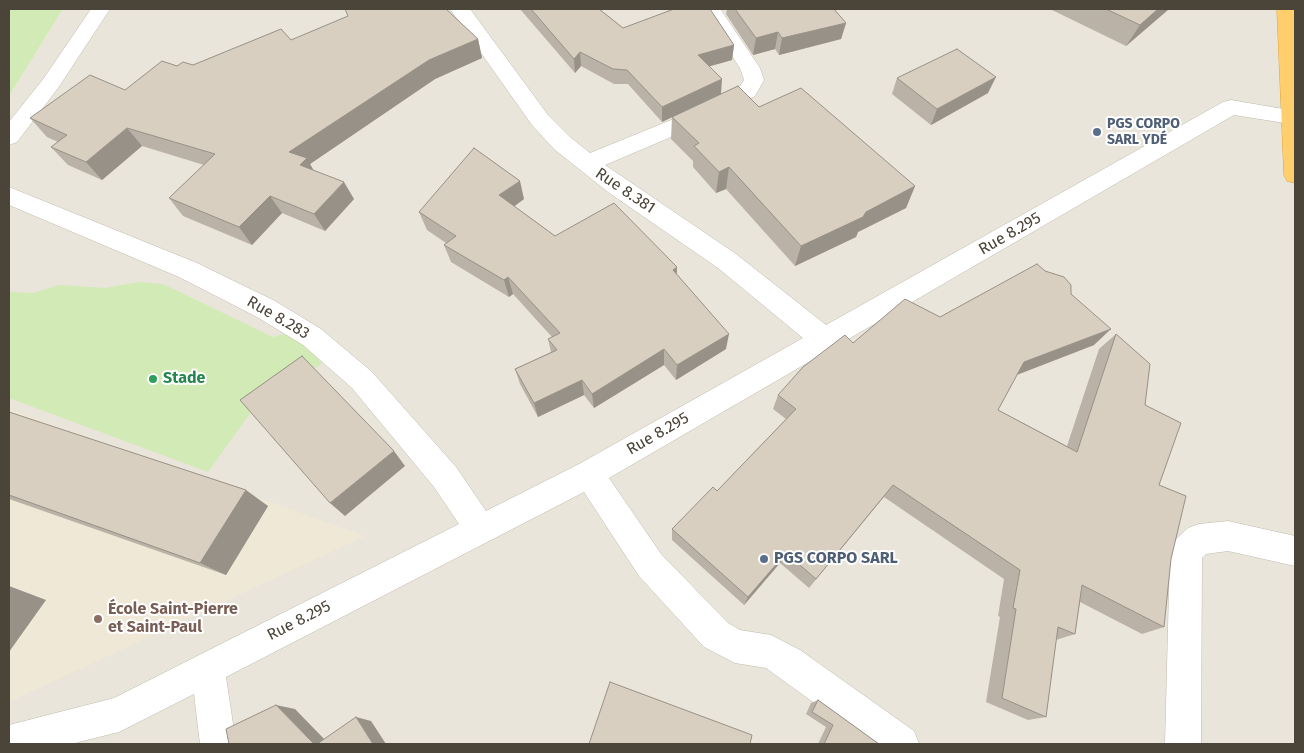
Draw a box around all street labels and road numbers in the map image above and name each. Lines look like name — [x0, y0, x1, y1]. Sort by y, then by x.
street label: Rue 8.381 — [591, 164, 659, 218]
street label: Rue 8.295 — [975, 208, 1045, 260]
street label: Rue 8.283 — [243, 292, 313, 344]
street label: Rue 8.295 — [623, 408, 693, 460]
street label: Rue 8.295 — [264, 597, 334, 645]

